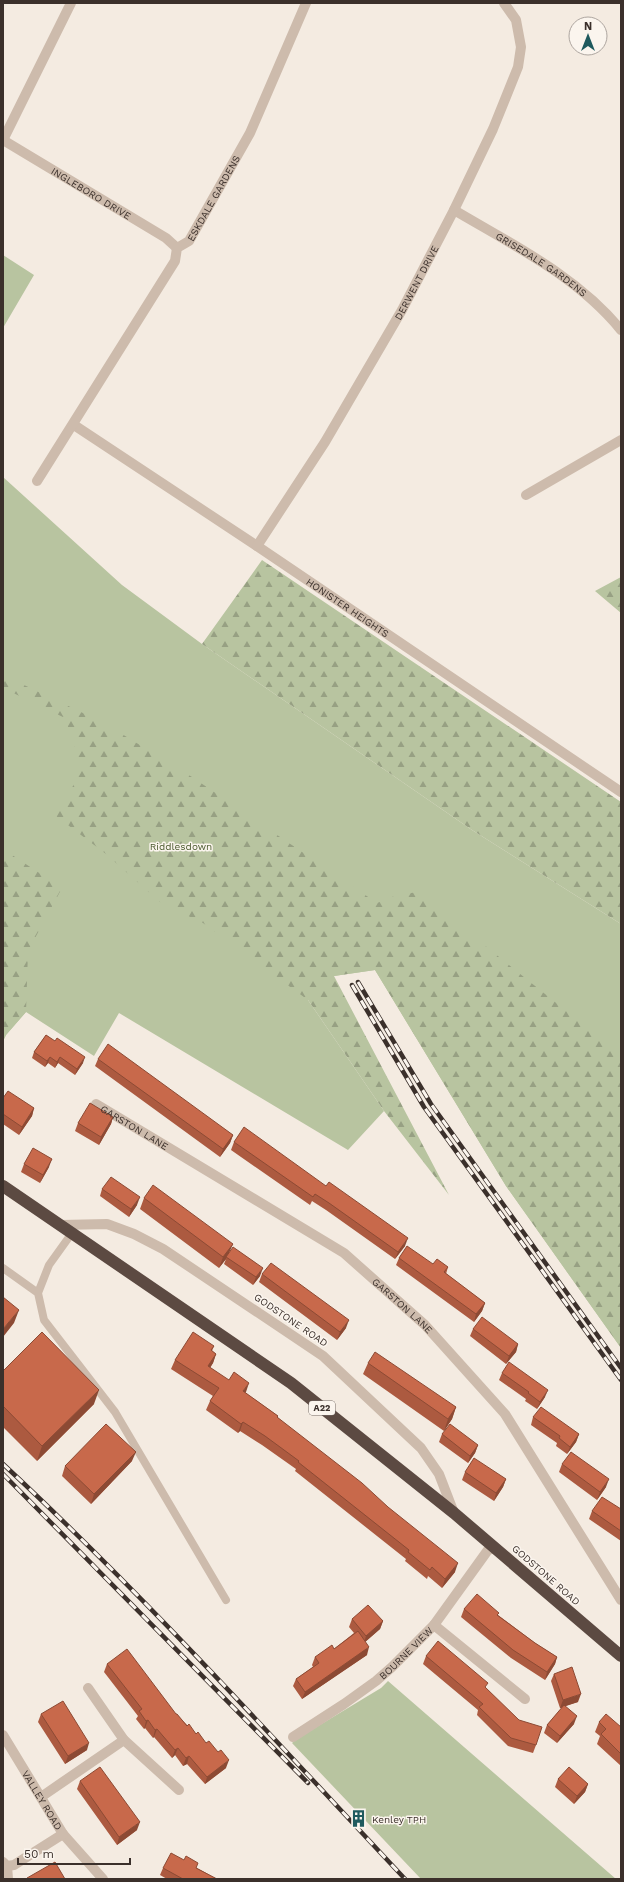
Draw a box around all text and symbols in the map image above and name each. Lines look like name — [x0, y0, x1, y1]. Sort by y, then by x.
north arrow — [568, 16, 608, 56]
text: N — [584, 20, 592, 33]
street label: ESKDALE GARDENS — [185, 153, 242, 243]
street label: INGLEBORO DRIVE — [49, 165, 133, 221]
street label: GRISEDALE GARDENS — [494, 230, 589, 298]
street label: DERWENT DRIVE — [392, 243, 440, 322]
street label: HONISTER HEIGHTS — [304, 576, 391, 639]
park label: Riddlesdown — [150, 841, 212, 852]
street label: GARSTON LANE — [99, 1103, 170, 1152]
street label: GARSTON LANE — [370, 1276, 435, 1335]
street label: GODSTONE ROAD — [252, 1291, 330, 1349]
road number: A22 — [309, 1401, 335, 1415]
street label: GODSTONE ROAD — [510, 1543, 582, 1607]
street label: BOURNE VIEW — [377, 1624, 435, 1681]
street label: VALLEY ROAD — [20, 1768, 65, 1832]
building icon: Kenley TPH — [349, 1809, 369, 1829]
place label: Kenley TPH — [372, 1814, 426, 1825]
scale bar — [18, 1840, 130, 1866]
text: 50 m — [24, 1847, 54, 1861]

